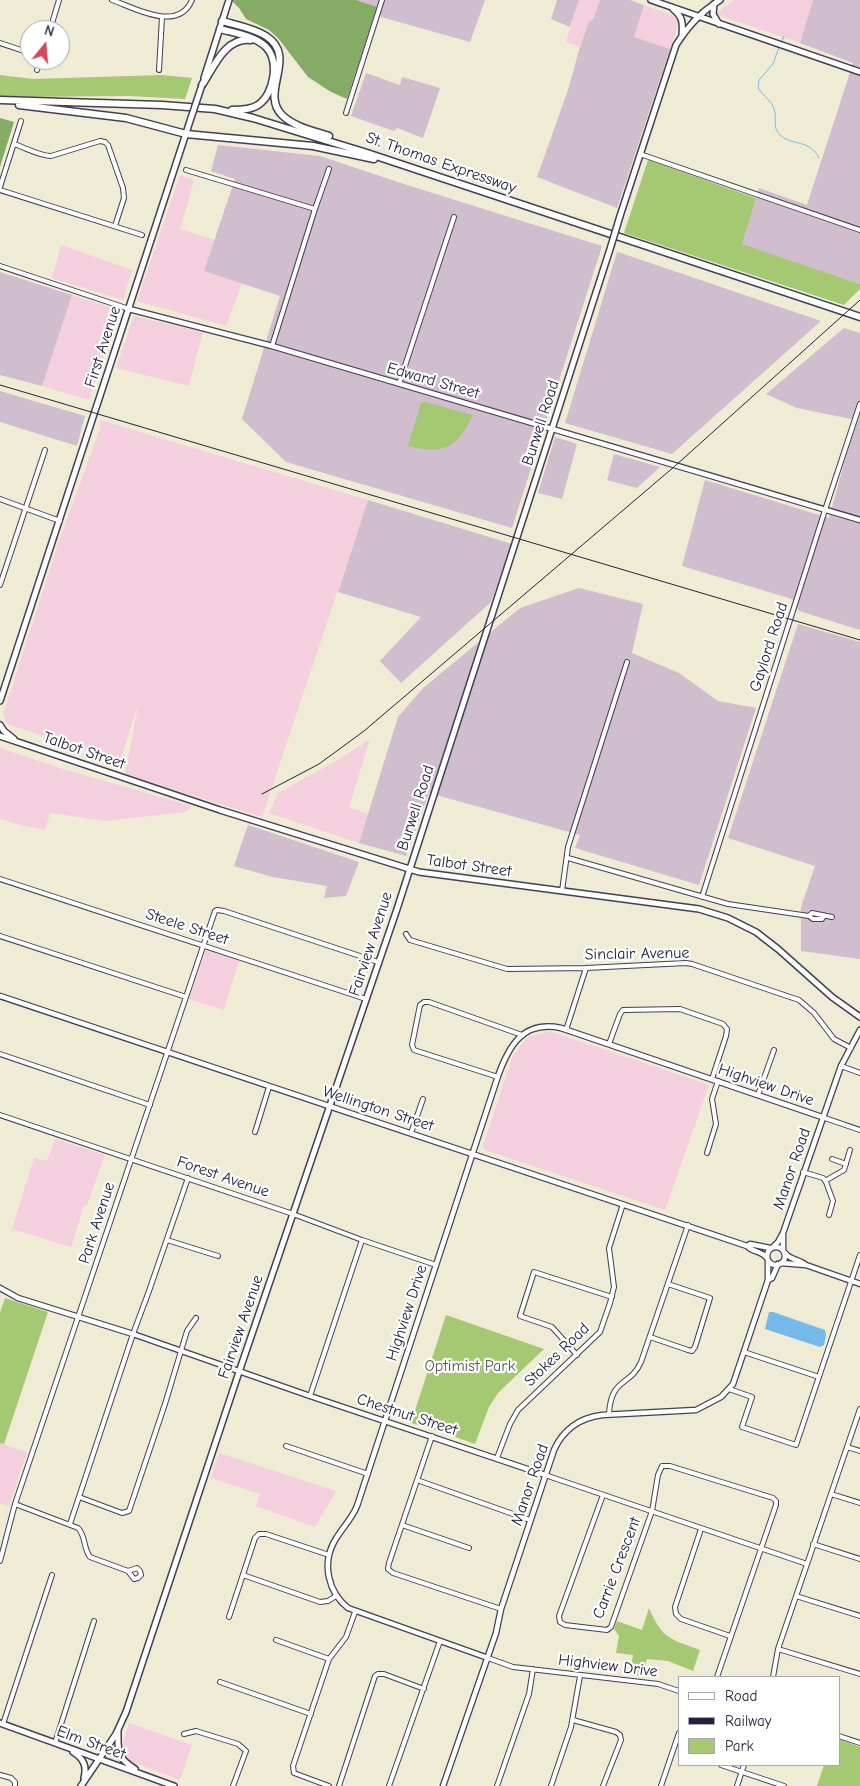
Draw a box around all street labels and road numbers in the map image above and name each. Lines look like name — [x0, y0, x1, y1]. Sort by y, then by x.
street label: St. Thomas Expressway — [363, 128, 519, 198]
street label: First Avenue — [81, 304, 125, 390]
street label: Edward Street — [384, 359, 482, 403]
street label: Burwell Road — [518, 378, 564, 468]
street label: Gaylord Road — [745, 600, 793, 694]
street label: Talbot Street — [40, 728, 128, 774]
street label: Burwell Road — [393, 763, 439, 853]
street label: Talbot Street — [425, 851, 513, 881]
street label: Fairview Avenue — [345, 889, 397, 999]
street label: Steele Street — [143, 905, 231, 949]
street label: Sinclair Avenue — [584, 943, 690, 965]
street label: Highview Drive — [716, 1060, 816, 1110]
street label: Wellington Street — [320, 1082, 436, 1136]
street label: Manor Road — [769, 1126, 815, 1212]
street label: Forest Avenue — [174, 1152, 272, 1202]
street label: Park Avenue — [75, 1180, 119, 1266]
street label: Highview Drive — [382, 1263, 432, 1363]
street label: Fairview Avenue — [214, 1273, 268, 1381]
street label: Stokes Road — [520, 1319, 594, 1391]
street label: Chestnut Street — [354, 1390, 460, 1440]
street label: Manor Road — [507, 1442, 553, 1528]
street label: Carrie Crescent — [589, 1514, 645, 1622]
street label: Highview Drive — [557, 1650, 659, 1682]
street label: Elm Street — [54, 1722, 128, 1764]

